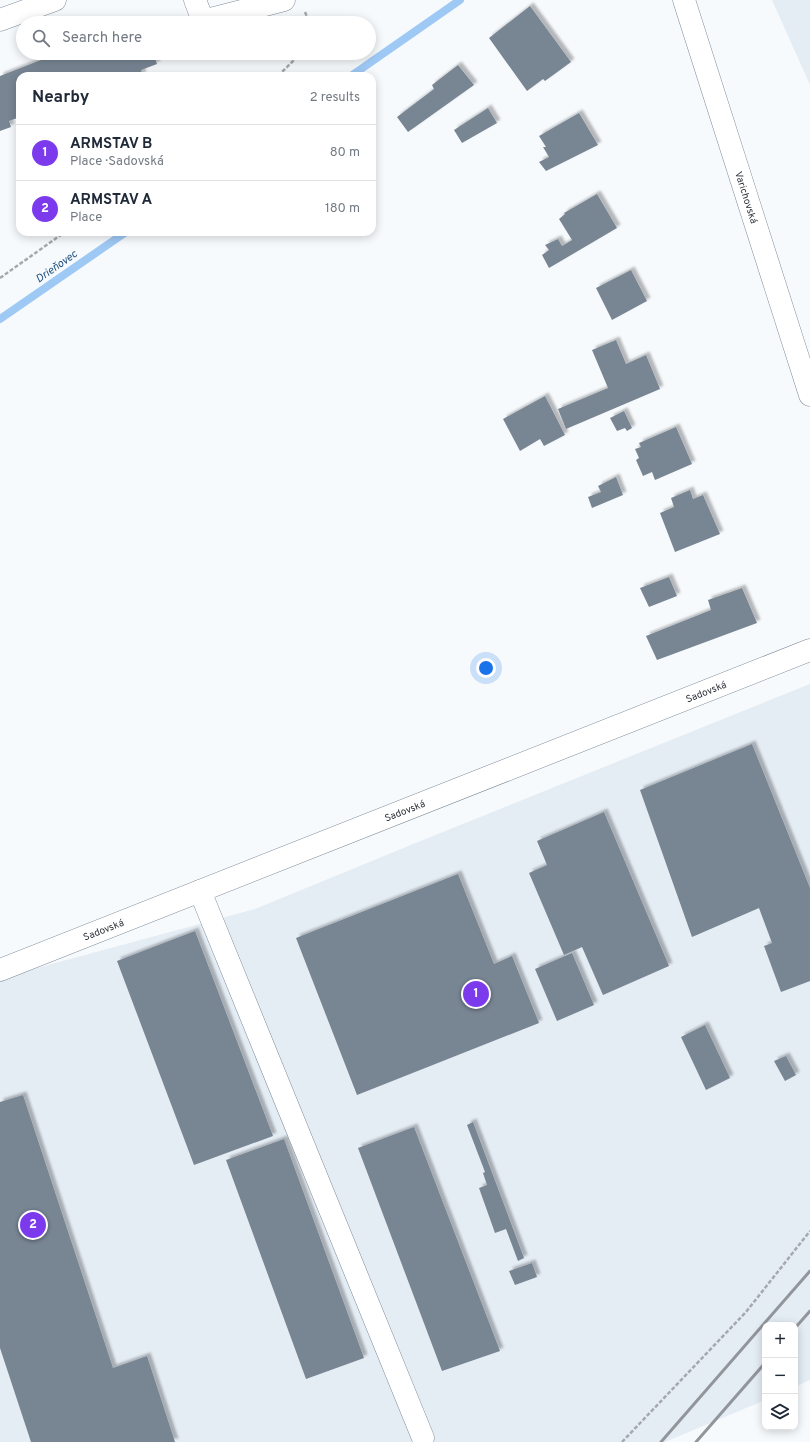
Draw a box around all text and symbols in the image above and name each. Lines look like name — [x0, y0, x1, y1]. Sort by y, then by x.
search box — [16, 16, 376, 60]
icon: search — [30, 27, 52, 49]
text: Search here — [62, 29, 142, 48]
text: Nearby — [32, 87, 89, 109]
text: 2 results — [310, 90, 360, 106]
text: ARMSTAV B — [70, 135, 152, 154]
text: 1 — [42, 145, 48, 161]
text: 80 m — [330, 145, 360, 161]
text: Place · Sadovská — [70, 154, 164, 170]
street label: Varichovská — [731, 170, 760, 225]
text: ARMSTAV A — [70, 191, 152, 210]
text: 2 — [41, 201, 49, 217]
text: 180 m — [325, 201, 360, 217]
text: Place — [70, 210, 102, 226]
water label: Drieňovec — [33, 247, 81, 286]
your location — [476, 658, 496, 678]
street label: Sadovská — [684, 679, 729, 706]
street label: Sadovská — [383, 798, 427, 825]
street label: Sadovská — [82, 917, 126, 945]
pin: 1 — [463, 979, 489, 1009]
pin: 2 — [20, 1210, 46, 1240]
map controls — [762, 1322, 798, 1430]
button: + — [762, 1322, 798, 1358]
button: − — [762, 1358, 798, 1394]
button: layers — [762, 1394, 798, 1430]

